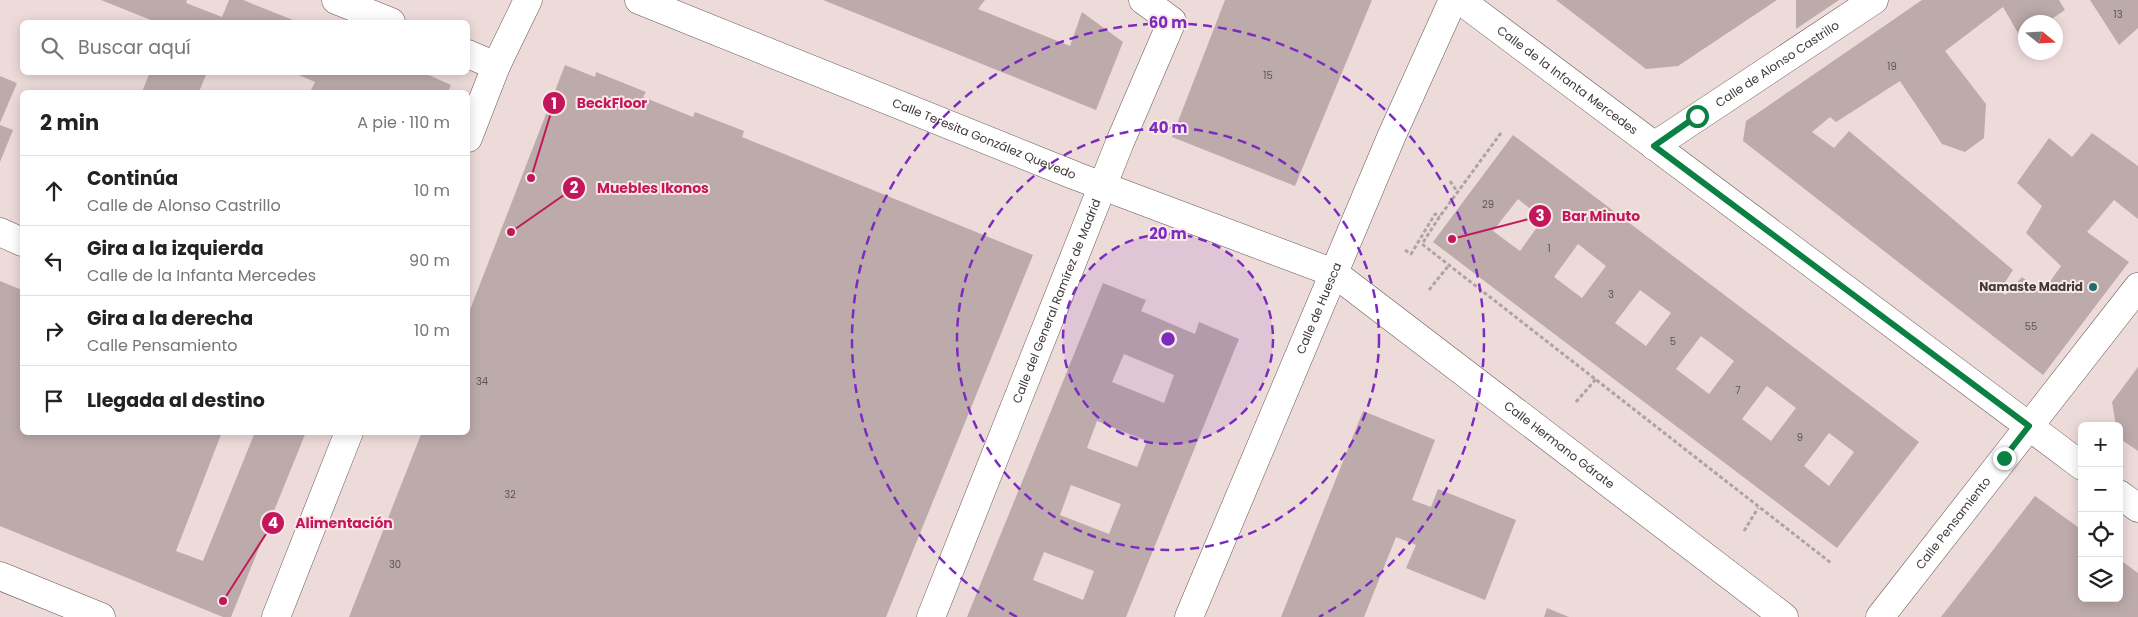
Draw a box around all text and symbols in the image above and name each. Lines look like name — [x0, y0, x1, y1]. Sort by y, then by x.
house number: 13 — [2113, 7, 2123, 22]
text: 60 m — [1149, 12, 1187, 33]
north arrow — [2018, 15, 2063, 60]
street label: Calle de Alonso Castrillo — [1712, 16, 1843, 111]
search box — [20, 20, 470, 75]
street label: Calle de la Infanta Mercedes — [1494, 22, 1641, 138]
icon: search — [38, 34, 66, 62]
text: Buscar aquí — [78, 34, 191, 61]
house number: 19 — [1887, 59, 1897, 74]
house number: 15 — [1263, 68, 1273, 83]
callout: BeckFloor — [542, 89, 657, 118]
text: 1 — [551, 93, 557, 114]
text: BeckFloor — [577, 93, 647, 113]
street label: Calle Teresita González Quevedo — [890, 94, 1079, 183]
route start — [1686, 105, 1709, 128]
text: 2 min — [40, 108, 99, 137]
text: A pie · 110 m — [357, 111, 450, 134]
text: 40 m — [1148, 117, 1188, 138]
text: Continúa — [87, 165, 178, 192]
callout: Muebles Ikonos — [562, 173, 719, 202]
icon: ahead — [40, 177, 68, 205]
text: 2 — [570, 177, 579, 198]
text: Muebles Ikonos — [597, 178, 709, 198]
text: 10 m — [414, 179, 450, 202]
text: Calle de Alonso Castrillo — [87, 194, 281, 217]
street label: Calle del General Ramírez de Madrid — [1008, 196, 1105, 406]
house number: 29 — [1482, 197, 1494, 212]
callout: Bar Minuto — [1527, 202, 1651, 231]
text: 3 — [1535, 205, 1545, 226]
text: Bar Minuto — [1562, 206, 1640, 226]
text: 20 m — [1149, 223, 1187, 244]
text: Gira a la izquierda — [87, 235, 264, 262]
house number: 1 — [1547, 241, 1551, 256]
icon: left — [40, 247, 68, 275]
text: 90 m — [409, 249, 450, 272]
street label: Calle de Huesca — [1292, 260, 1345, 356]
text: Calle de la Infanta Mercedes — [87, 264, 316, 287]
place label: Namaste Madrid — [1979, 278, 2083, 295]
marker: Namaste Madrid — [2087, 281, 2099, 293]
house number: 3 — [1608, 287, 1614, 302]
text: Gira a la derecha — [87, 305, 253, 332]
icon: right — [40, 317, 68, 345]
text: 10 m — [414, 319, 450, 342]
house number: 55 — [2025, 319, 2037, 334]
centre of rings — [1159, 330, 1177, 348]
text: Calle Pensamiento — [87, 334, 237, 357]
house number: 5 — [1670, 334, 1676, 349]
house number: 34 — [476, 374, 488, 389]
house number: 7 — [1735, 383, 1741, 398]
icon: arrive — [40, 387, 68, 415]
text: Llegada al destino — [87, 387, 265, 414]
street label: Calle Hermano Gárate — [1500, 397, 1618, 492]
map controls — [2078, 422, 2123, 602]
button: + — [2078, 422, 2123, 467]
house number: 9 — [1797, 430, 1803, 445]
route end — [1993, 447, 2016, 470]
button: − — [2078, 467, 2123, 512]
street label: Calle Pensamiento — [1911, 473, 1995, 573]
house number: 32 — [504, 487, 516, 502]
callout: Alimentación — [260, 509, 403, 538]
text: 4 — [268, 512, 278, 533]
button: locate — [2078, 512, 2123, 557]
text: Alimentación — [295, 513, 393, 533]
house number: 30 — [389, 557, 401, 572]
button: layers — [2078, 557, 2123, 602]

